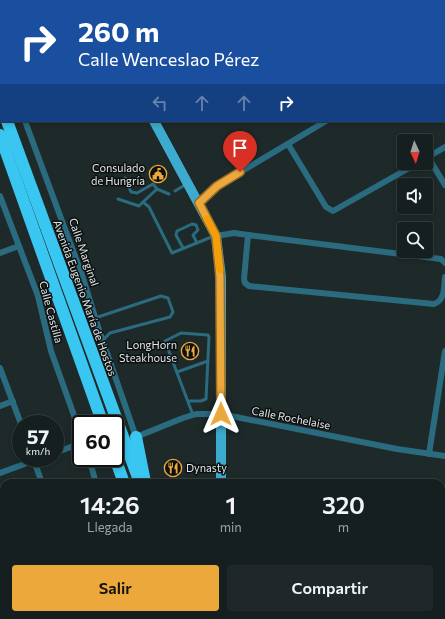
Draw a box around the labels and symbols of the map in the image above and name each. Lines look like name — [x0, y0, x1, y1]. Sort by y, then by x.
pin — [223, 131, 257, 172]
north arrow — [397, 134, 433, 170]
place label: Consulado de Hungría — [91, 161, 145, 187]
public building icon: Consulado de Hungría — [148, 164, 168, 184]
street label: Calle Marginal — [67, 216, 102, 288]
street label: Avenida Eugenio María de Hostos — [51, 218, 120, 378]
street label: Calle Castilla — [37, 279, 66, 344]
place label: LongHorn Steakhouse — [119, 338, 177, 364]
restaurant icon: LongHorn Steakhouse — [180, 341, 200, 361]
position arrow — [200, 393, 242, 435]
street label: Calle Rochelaise — [251, 403, 332, 432]
speed limit sign: 60 — [72, 415, 124, 467]
restaurant icon: Dynasty — [163, 458, 183, 478]
place label: Dynasty — [186, 461, 227, 474]

